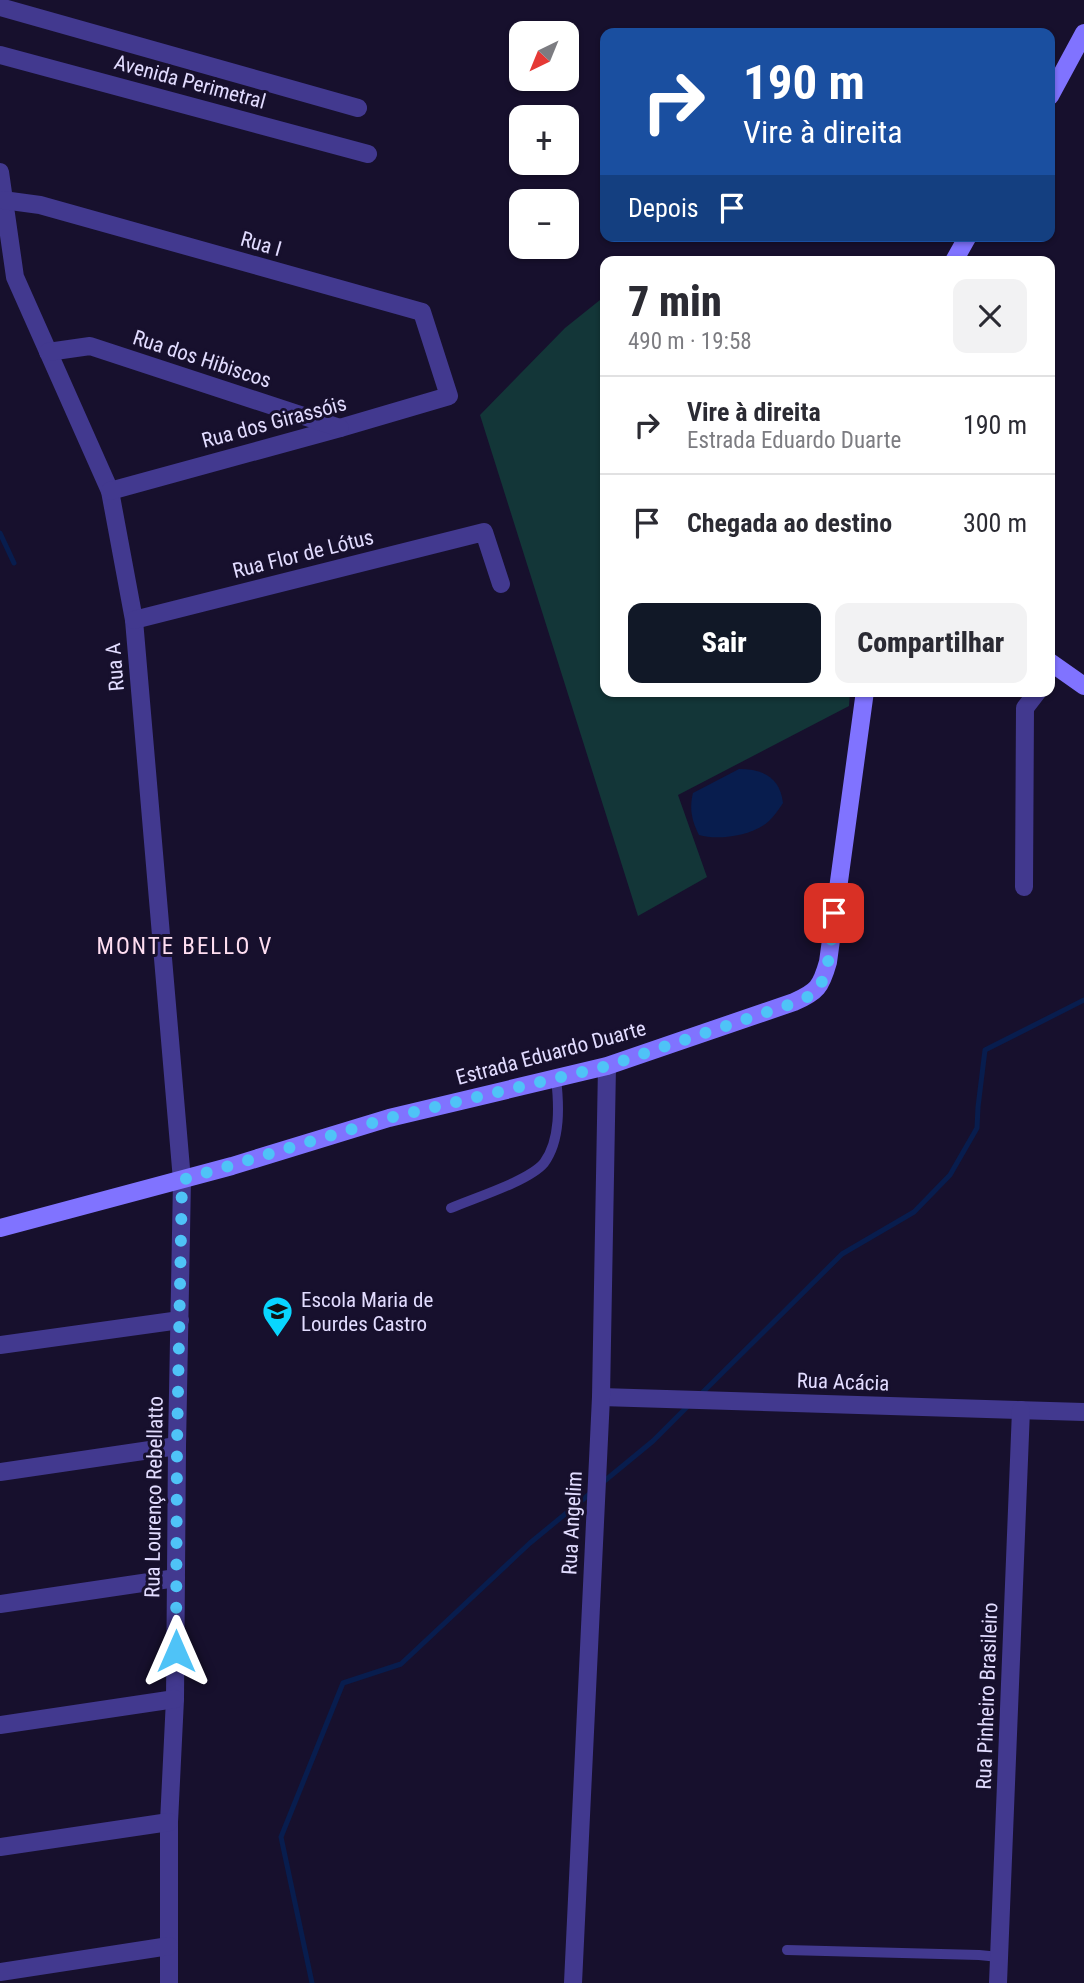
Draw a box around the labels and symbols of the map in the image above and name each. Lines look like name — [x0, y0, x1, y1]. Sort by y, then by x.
north arrow — [509, 21, 579, 91]
street label: Avenida Perimetral — [112, 50, 268, 114]
street label: Rua I — [238, 227, 284, 261]
street label: Rua dos Hibiscos — [130, 325, 274, 393]
street label: Rua dos Girassóis — [199, 391, 349, 453]
street label: Rua Flor de Lótus — [230, 525, 376, 583]
street label: Rua A — [101, 642, 129, 692]
pin — [804, 883, 864, 943]
district label: MONTE BELLO V — [97, 933, 273, 960]
street label: Estrada Eduardo Duarte — [453, 1016, 649, 1090]
place label: Escola Maria de Lourdes Castro — [301, 1288, 433, 1336]
school or university icon: Escola Maria de Lourdes Castro — [261, 1295, 295, 1339]
street label: Rua Acácia — [796, 1368, 890, 1396]
street label: Rua Lourenço Rebellatto — [140, 1396, 168, 1598]
street label: Rua Angelim — [557, 1470, 587, 1576]
street label: Rua Pinheiro Brasileiro — [972, 1602, 1002, 1790]
position arrow — [139, 1614, 213, 1688]

